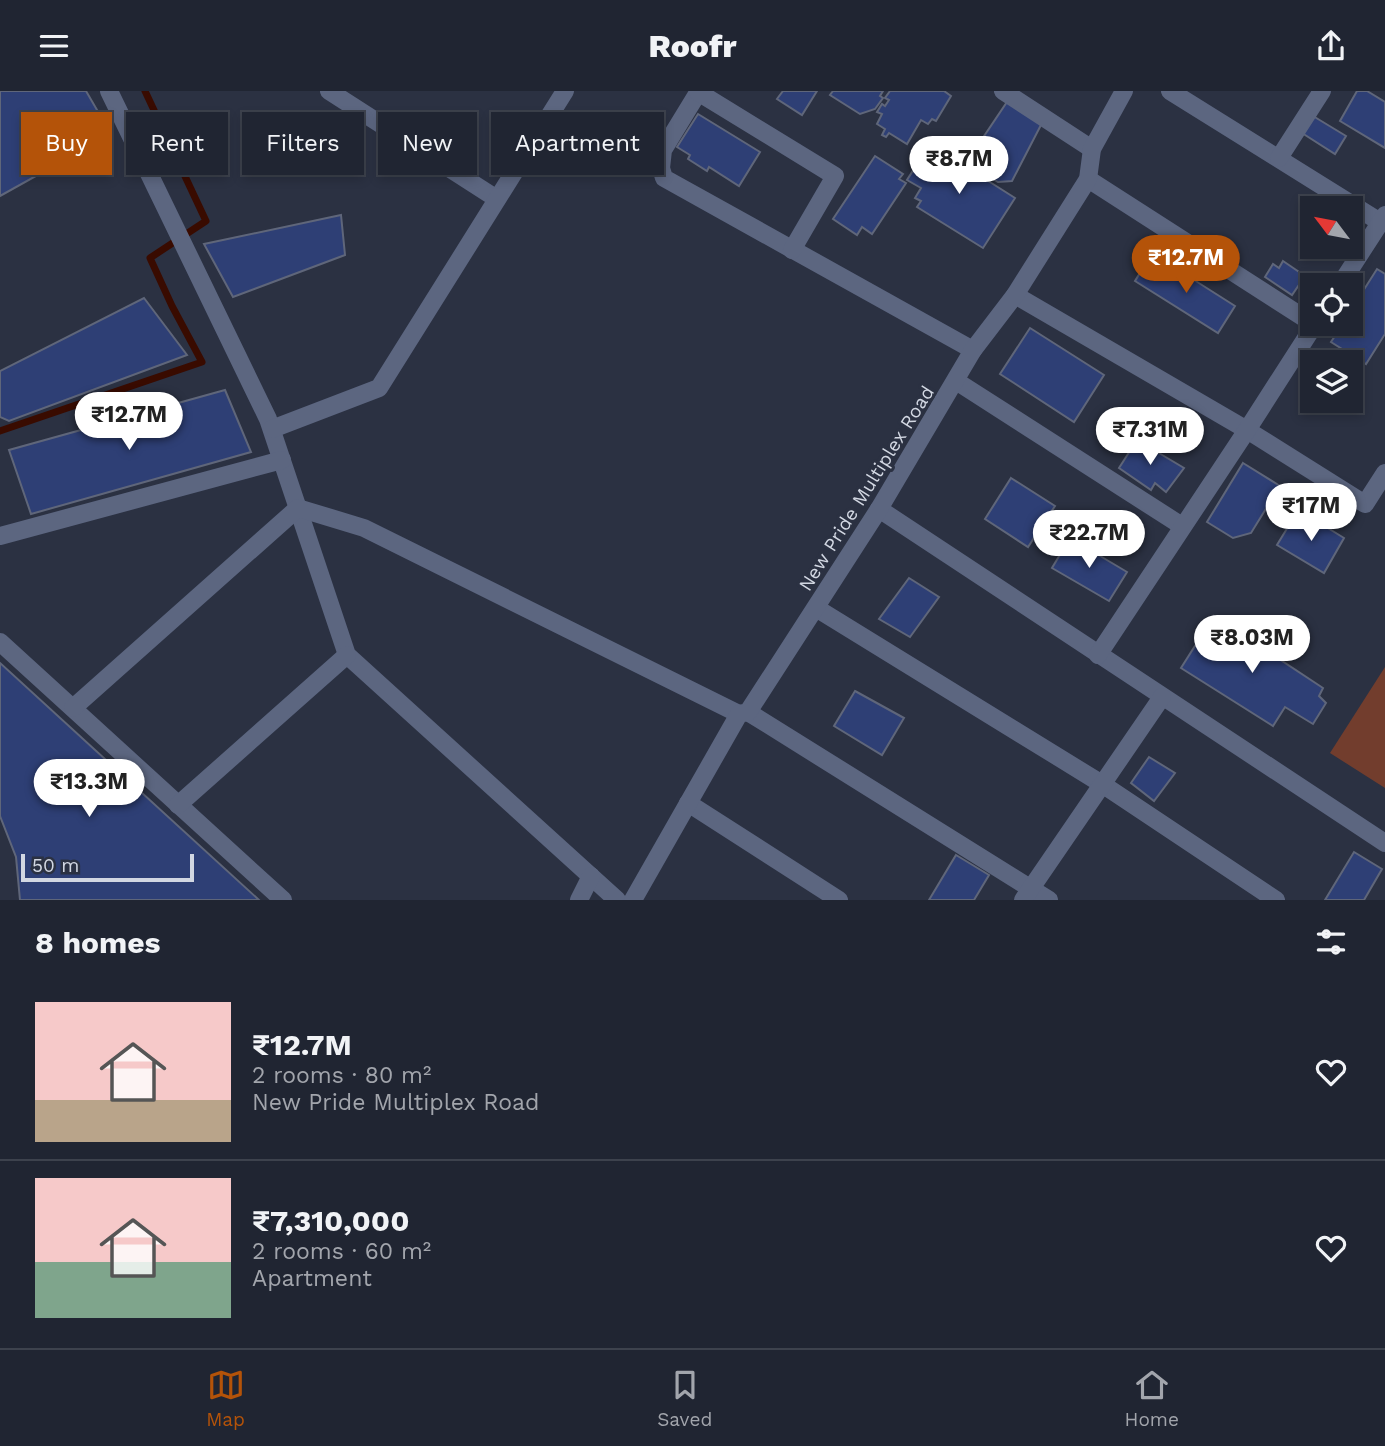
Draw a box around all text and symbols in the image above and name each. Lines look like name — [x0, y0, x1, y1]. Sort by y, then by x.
icon: menu — [35, 27, 73, 65]
text: Roofr — [649, 27, 736, 65]
icon: share — [1312, 27, 1350, 65]
chip: Buy — [21, 112, 112, 175]
chip: Rent — [126, 112, 228, 175]
chip: Filters — [242, 112, 364, 175]
chip: New — [378, 112, 477, 175]
chip: Apartment — [491, 112, 664, 175]
pin: ₹8.7M — [910, 137, 1008, 196]
text: ₹8.7M — [925, 145, 993, 172]
north arrow — [1300, 196, 1363, 259]
map controls — [1300, 196, 1363, 413]
pin: ₹12.7M — [1129, 235, 1243, 295]
text: ₹12.7M — [1148, 244, 1224, 271]
button: locate — [1300, 273, 1363, 336]
button: layers — [1300, 350, 1363, 413]
street label: New Pride Multiplex Road — [794, 382, 939, 595]
pin: ₹12.7M — [72, 393, 186, 452]
text: ₹12.7M — [91, 401, 167, 428]
pin: ₹7.31M — [1093, 407, 1207, 467]
text: ₹7.31M — [1112, 416, 1188, 443]
pin: ₹17M — [1270, 483, 1352, 543]
text: ₹17M — [1282, 492, 1340, 519]
pin: ₹22.7M — [1032, 511, 1146, 570]
text: ₹22.7M — [1049, 519, 1129, 546]
pin: ₹8.03M — [1195, 615, 1309, 675]
text: ₹8.03M — [1210, 624, 1294, 651]
pin: ₹13.3M — [32, 759, 146, 819]
text: ₹13.3M — [50, 768, 128, 795]
scale bar — [21, 851, 194, 883]
text: 50 m — [32, 854, 79, 877]
icon: filters — [1312, 923, 1350, 961]
text: 8 homes — [35, 925, 161, 960]
text: ₹12.7M — [252, 1027, 352, 1062]
icon: home — [91, 1030, 175, 1114]
icon: heart — [1312, 1053, 1350, 1091]
text: 2 rooms · 80 m² — [252, 1062, 431, 1089]
text: New Pride Multiplex Road — [252, 1089, 539, 1116]
text: ₹7,310,000 — [252, 1203, 410, 1238]
icon: home — [91, 1206, 175, 1290]
icon: heart — [1312, 1229, 1350, 1267]
text: 2 rooms · 60 m² — [252, 1238, 431, 1265]
text: Apartment — [252, 1265, 372, 1292]
tab: Map — [206, 1366, 245, 1431]
tab: Saved — [657, 1366, 712, 1431]
tab: Home — [1125, 1366, 1179, 1431]

